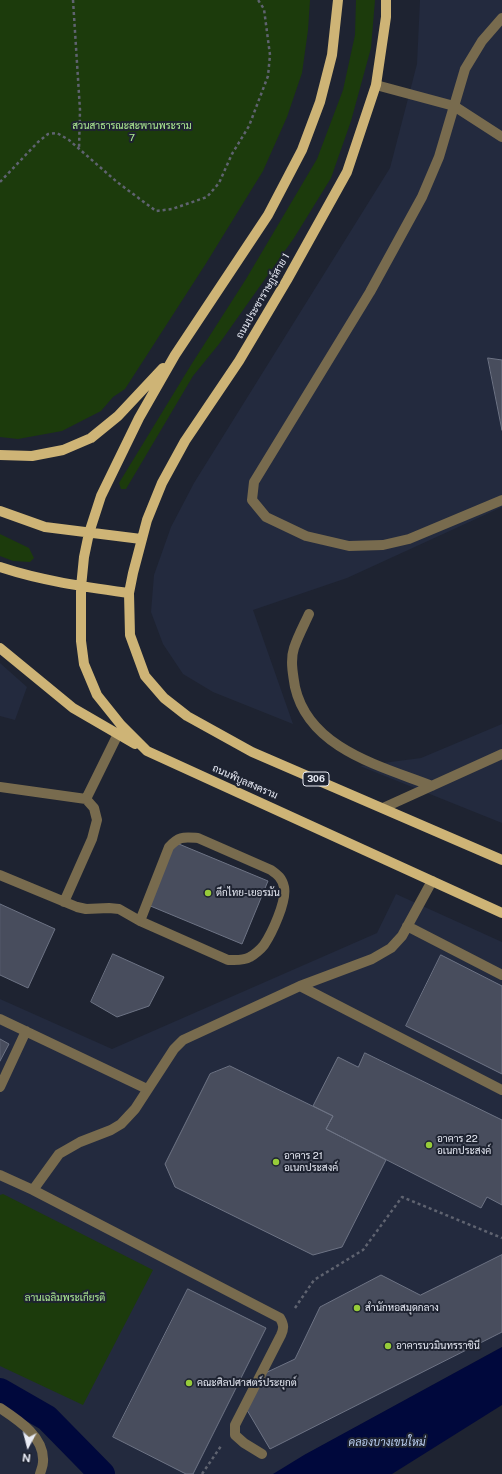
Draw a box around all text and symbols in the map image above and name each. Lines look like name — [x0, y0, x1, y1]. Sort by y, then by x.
park label: สวนสาธารณะสะพานพระราม 7 — [72, 120, 192, 144]
street label: ถนนประชาราษฎร์สาย 1 — [234, 251, 292, 341]
street label: ถนนพิบูลสงคราม — [210, 762, 280, 802]
road number: 306 — [303, 772, 329, 786]
place label: ตึกไทย-เยอรมัน — [216, 887, 280, 899]
marker: ตึกไทย-เยอรมัน — [203, 888, 213, 898]
place label: อาคาร 22 อเนกประสงค์ — [437, 1133, 491, 1156]
marker: อาคาร 22 อเนกประสงค์ — [424, 1140, 434, 1150]
place label: อาคาร 21 อเนกประสงค์ — [284, 1150, 338, 1174]
marker: อาคาร 21 อเนกประสงค์ — [271, 1157, 281, 1167]
park label: ลานเฉลิมพระเกียรติ — [25, 1292, 105, 1304]
place label: สำนักหอสมุดกลาง — [365, 1302, 439, 1314]
marker: สำนักหอสมุดกลาง — [352, 1303, 362, 1313]
place label: อาคารนวมินทรราชินี — [396, 1340, 480, 1352]
marker: อาคารนวมินทรราชินี — [383, 1341, 393, 1351]
place label: คณะศิลปศาสตร์ประยุกต์ — [197, 1377, 297, 1389]
marker: คณะศิลปศาสตร์ประยุกต์ — [184, 1378, 194, 1388]
north arrow — [8, 1426, 48, 1466]
water label: คลองบางเขนใหม่ — [349, 1436, 425, 1450]
text: N — [22, 1451, 32, 1464]

